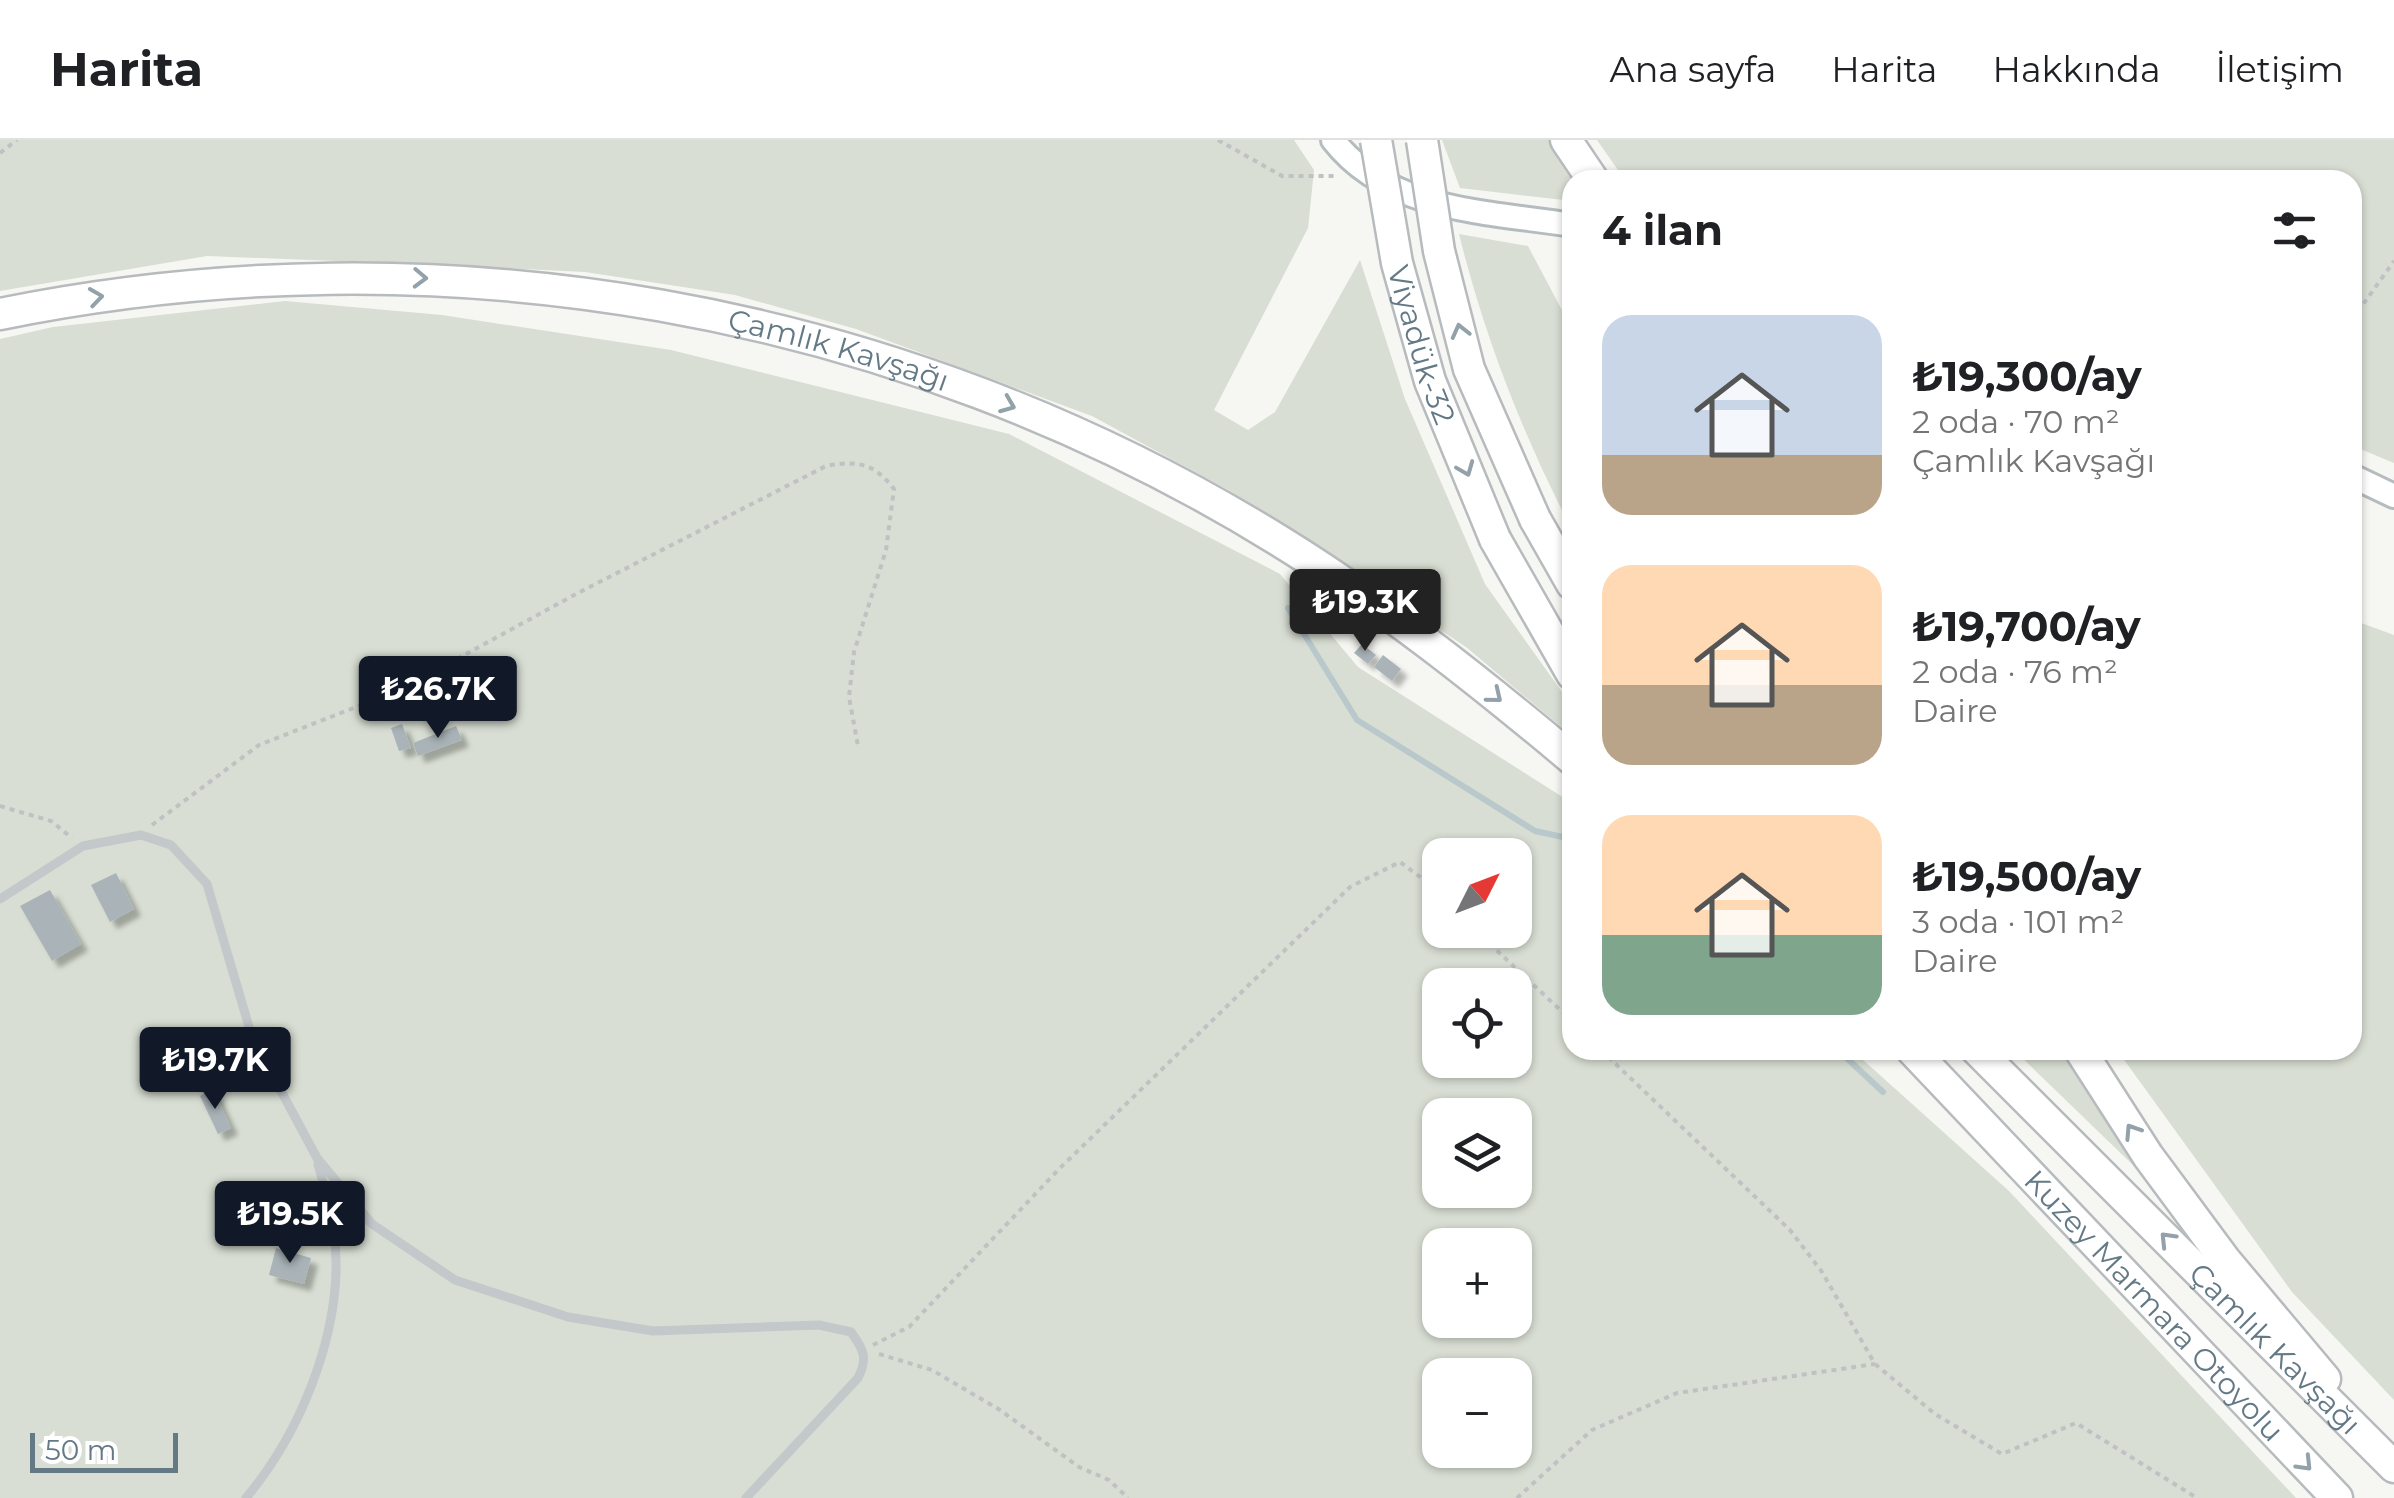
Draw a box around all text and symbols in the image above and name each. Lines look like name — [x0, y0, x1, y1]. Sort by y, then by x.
text: Harita — [50, 40, 203, 98]
text: Ana sayfa — [1610, 48, 1776, 91]
text: Harita — [1831, 48, 1937, 91]
text: Hakkında — [1992, 48, 2161, 91]
text: İletişim — [2216, 48, 2344, 91]
icon: filters — [2267, 203, 2322, 258]
text: 4 ilan — [1602, 204, 1723, 256]
street label: Viyadük-32 — [1380, 261, 1464, 429]
one-way arrow — [412, 267, 428, 288]
one-way arrow — [88, 287, 104, 308]
street label: Çamlık Kavşağı — [725, 301, 954, 399]
one-way arrow — [1450, 323, 1471, 340]
text: ₺19,300/ay — [1912, 350, 2142, 402]
icon: home — [1682, 355, 1802, 475]
one-way arrow — [998, 394, 1016, 414]
text: 2 oda · 70 m² — [1912, 402, 2120, 441]
text: Çamlık Kavşağı — [1912, 441, 2155, 480]
one-way arrow — [1455, 459, 1475, 477]
pin: ₺19.3K — [1284, 569, 1446, 654]
text: ₺19.3K — [1312, 582, 1418, 621]
text: ₺19,700/ay — [1912, 600, 2141, 652]
icon: home — [1682, 605, 1802, 725]
text: 2 oda · 76 m² — [1912, 652, 2118, 691]
pin: ₺26.7K — [357, 656, 519, 741]
text: ₺26.7K — [381, 669, 495, 708]
one-way arrow — [1484, 684, 1502, 702]
text: Daire — [1912, 691, 1998, 730]
north arrow — [1422, 838, 1532, 948]
map controls — [1422, 838, 1532, 1468]
text: ₺19,500/ay — [1912, 850, 2141, 902]
icon: home — [1682, 855, 1802, 975]
text: 3 oda · 101 m² — [1912, 902, 2124, 941]
text: Daire — [1912, 941, 1998, 980]
button: locate — [1422, 968, 1532, 1078]
pin: ₺19.7K — [134, 1027, 296, 1112]
text: ₺19.7K — [162, 1040, 268, 1079]
button: layers — [1422, 1098, 1532, 1208]
one-way arrow — [2126, 1124, 2145, 1142]
street label: Kuzey Marmara Otoyolu — [2017, 1162, 2292, 1449]
pin: ₺19.5K — [209, 1181, 371, 1266]
text: ₺19.5K — [237, 1194, 343, 1233]
button: + — [1422, 1228, 1532, 1338]
one-way arrow — [2161, 1233, 2179, 1251]
street label: Çamlık Kavşağı — [2182, 1255, 2369, 1442]
button: − — [1422, 1358, 1532, 1468]
scale bar — [30, 1428, 178, 1472]
text: 50 m — [45, 1433, 116, 1467]
one-way arrow — [2293, 1452, 2311, 1471]

